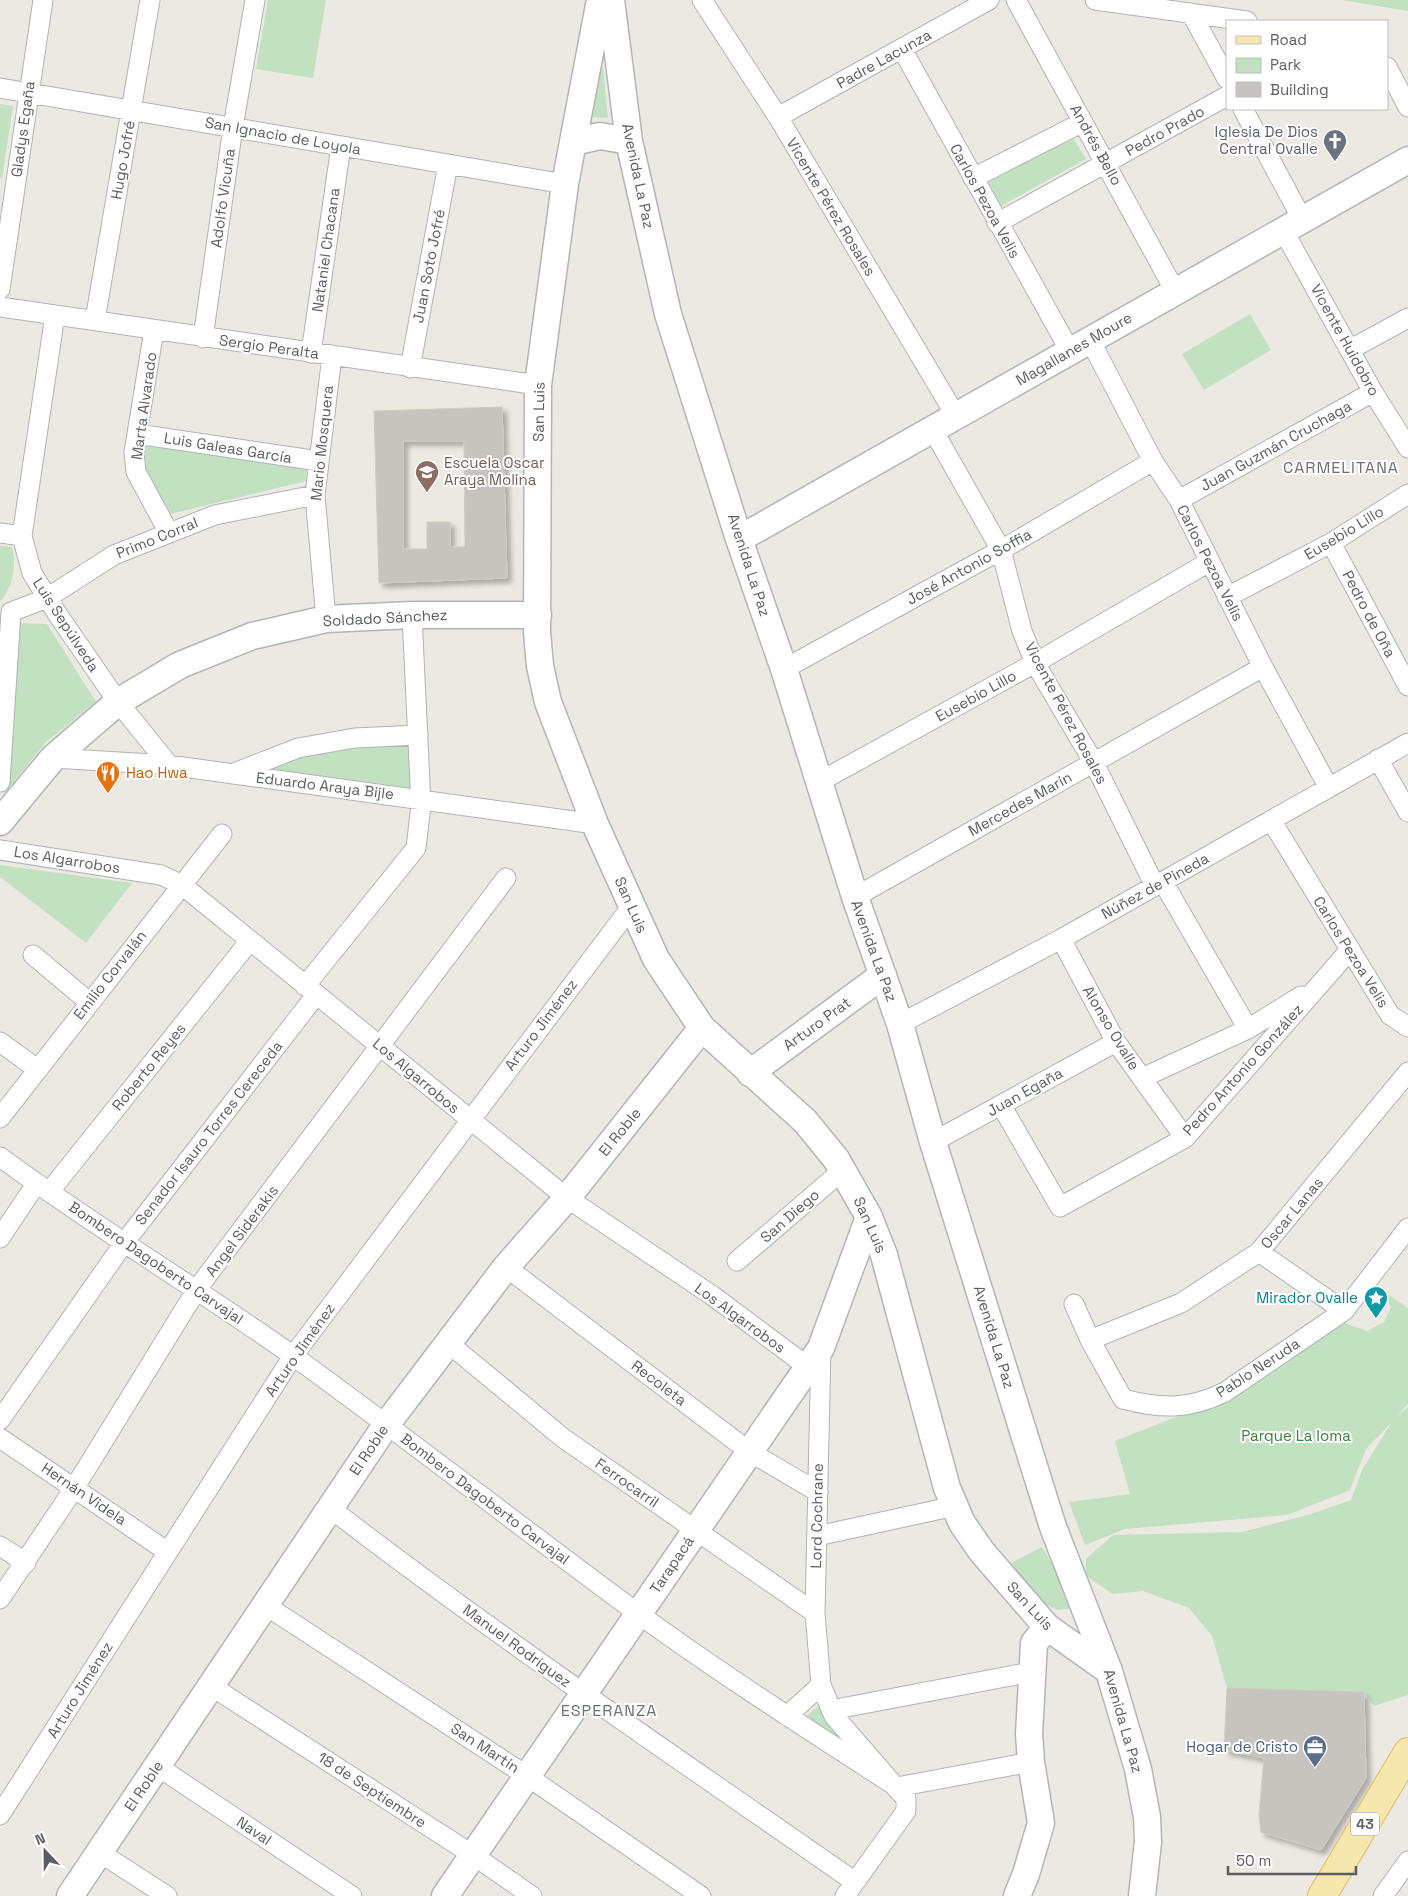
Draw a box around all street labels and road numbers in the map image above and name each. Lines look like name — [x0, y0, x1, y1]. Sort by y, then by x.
street label: Padre Lacunza — [833, 25, 935, 92]
street label: Gladys Egaña — [6, 79, 39, 178]
street label: Andrés Bello — [1066, 101, 1127, 189]
street label: Pedro Prado — [1122, 101, 1208, 160]
street label: San Ignacio de Loyola — [204, 112, 363, 159]
street label: Hugo Jofré — [106, 119, 139, 201]
street label: Avenida La Paz — [618, 122, 659, 230]
street label: Vicente Pérez Rosales — [783, 134, 880, 279]
street label: Carlos Pezoa Velis — [946, 140, 1025, 261]
street label: Adolfo Vicuña — [206, 147, 239, 249]
street label: Nataniel Chacana — [307, 186, 344, 313]
street label: Juan Soto Jofré — [408, 207, 449, 324]
street label: Vicente Huidobro — [1307, 280, 1384, 399]
street label: Magallanes Moure — [1012, 307, 1135, 390]
street label: Sergio Peralta — [218, 330, 321, 363]
street label: Marta Alvarado — [127, 351, 160, 461]
street label: San Luis — [528, 382, 549, 442]
street label: Mario Mosquera — [306, 384, 337, 502]
street label: Juan Guzmán Cruchaga — [1197, 396, 1355, 495]
street label: Luis Galeas García — [163, 428, 294, 467]
street label: Carlos Pezoa Velis — [1173, 501, 1248, 624]
street label: Eusebio Lillo — [1301, 501, 1387, 564]
street label: Avenida La Paz — [724, 511, 775, 619]
street label: Primo Corral — [113, 513, 201, 563]
street label: José Antonio Soffia — [903, 524, 1035, 609]
street label: Pedro de Oña — [1339, 567, 1401, 661]
street label: Luis Sepúlveda — [29, 574, 104, 676]
street label: Soldado Sánchez — [322, 605, 448, 630]
street label: Vicente Pérez Rosales — [1021, 638, 1112, 787]
street label: Eusebio Lillo — [932, 666, 1019, 726]
street label: Mercedes Marín — [965, 767, 1075, 840]
street label: Eduardo Araya Bijle — [255, 768, 395, 803]
street label: Los Algarrobos — [13, 842, 122, 877]
street label: Núñez de Pineda — [1098, 848, 1212, 923]
street label: San Luis — [611, 874, 652, 936]
street label: Carlos Pezoa Velis — [1309, 892, 1393, 1011]
street label: Avenida La Paz — [847, 897, 902, 1004]
street label: Emilio Corvalán — [69, 926, 150, 1023]
street label: Arturo Jiménez — [500, 975, 581, 1074]
street label: Alonso Ovalle — [1079, 982, 1144, 1074]
street label: Arturo Prat — [779, 993, 854, 1055]
street label: Pedro Antonio González — [1178, 1000, 1307, 1139]
street label: Roberto Reyes — [108, 1019, 190, 1114]
street label: Los Algarrobos — [369, 1034, 464, 1117]
street label: Senador Isauro Torres Cereceda — [131, 1037, 287, 1229]
street label: Juan Egaña — [983, 1063, 1066, 1120]
street label: El Roble — [594, 1103, 645, 1160]
street label: Oscar Lanas — [1256, 1173, 1327, 1252]
street label: Angel Siderakis — [201, 1181, 282, 1280]
street label: San Diego — [756, 1185, 823, 1247]
street label: San Luis — [850, 1194, 891, 1256]
street label: Bombero Dagoberto Carvajal — [65, 1197, 247, 1328]
street label: Los Algarrobos — [691, 1278, 789, 1357]
street label: Avenida La Paz — [970, 1283, 1019, 1391]
street label: Arturo Jiménez — [260, 1299, 339, 1400]
street label: Pablo Neruda — [1212, 1333, 1303, 1402]
street label: Recoleta — [628, 1356, 691, 1410]
street label: El Roble — [345, 1421, 392, 1479]
street label: Bombero Dagoberto Carvajal — [397, 1429, 574, 1568]
street label: Ferrocarril — [592, 1454, 663, 1511]
street label: Hernán Videla — [38, 1458, 131, 1529]
street label: Lord Cochrane — [806, 1463, 827, 1569]
street label: Tarapacá — [645, 1532, 698, 1597]
street label: San Luis — [1003, 1577, 1058, 1634]
street label: Manuel Rodríguez — [459, 1600, 575, 1691]
street label: Arturo Jiménez — [42, 1638, 117, 1741]
street label: Avenida La Paz — [1100, 1667, 1147, 1775]
street label: San Martín — [447, 1718, 523, 1777]
street label: 18 de Septiembre — [314, 1747, 430, 1832]
street label: El Roble — [120, 1757, 167, 1815]
street label: Naval — [233, 1812, 275, 1849]
road number: 43 — [1351, 1812, 1379, 1836]

